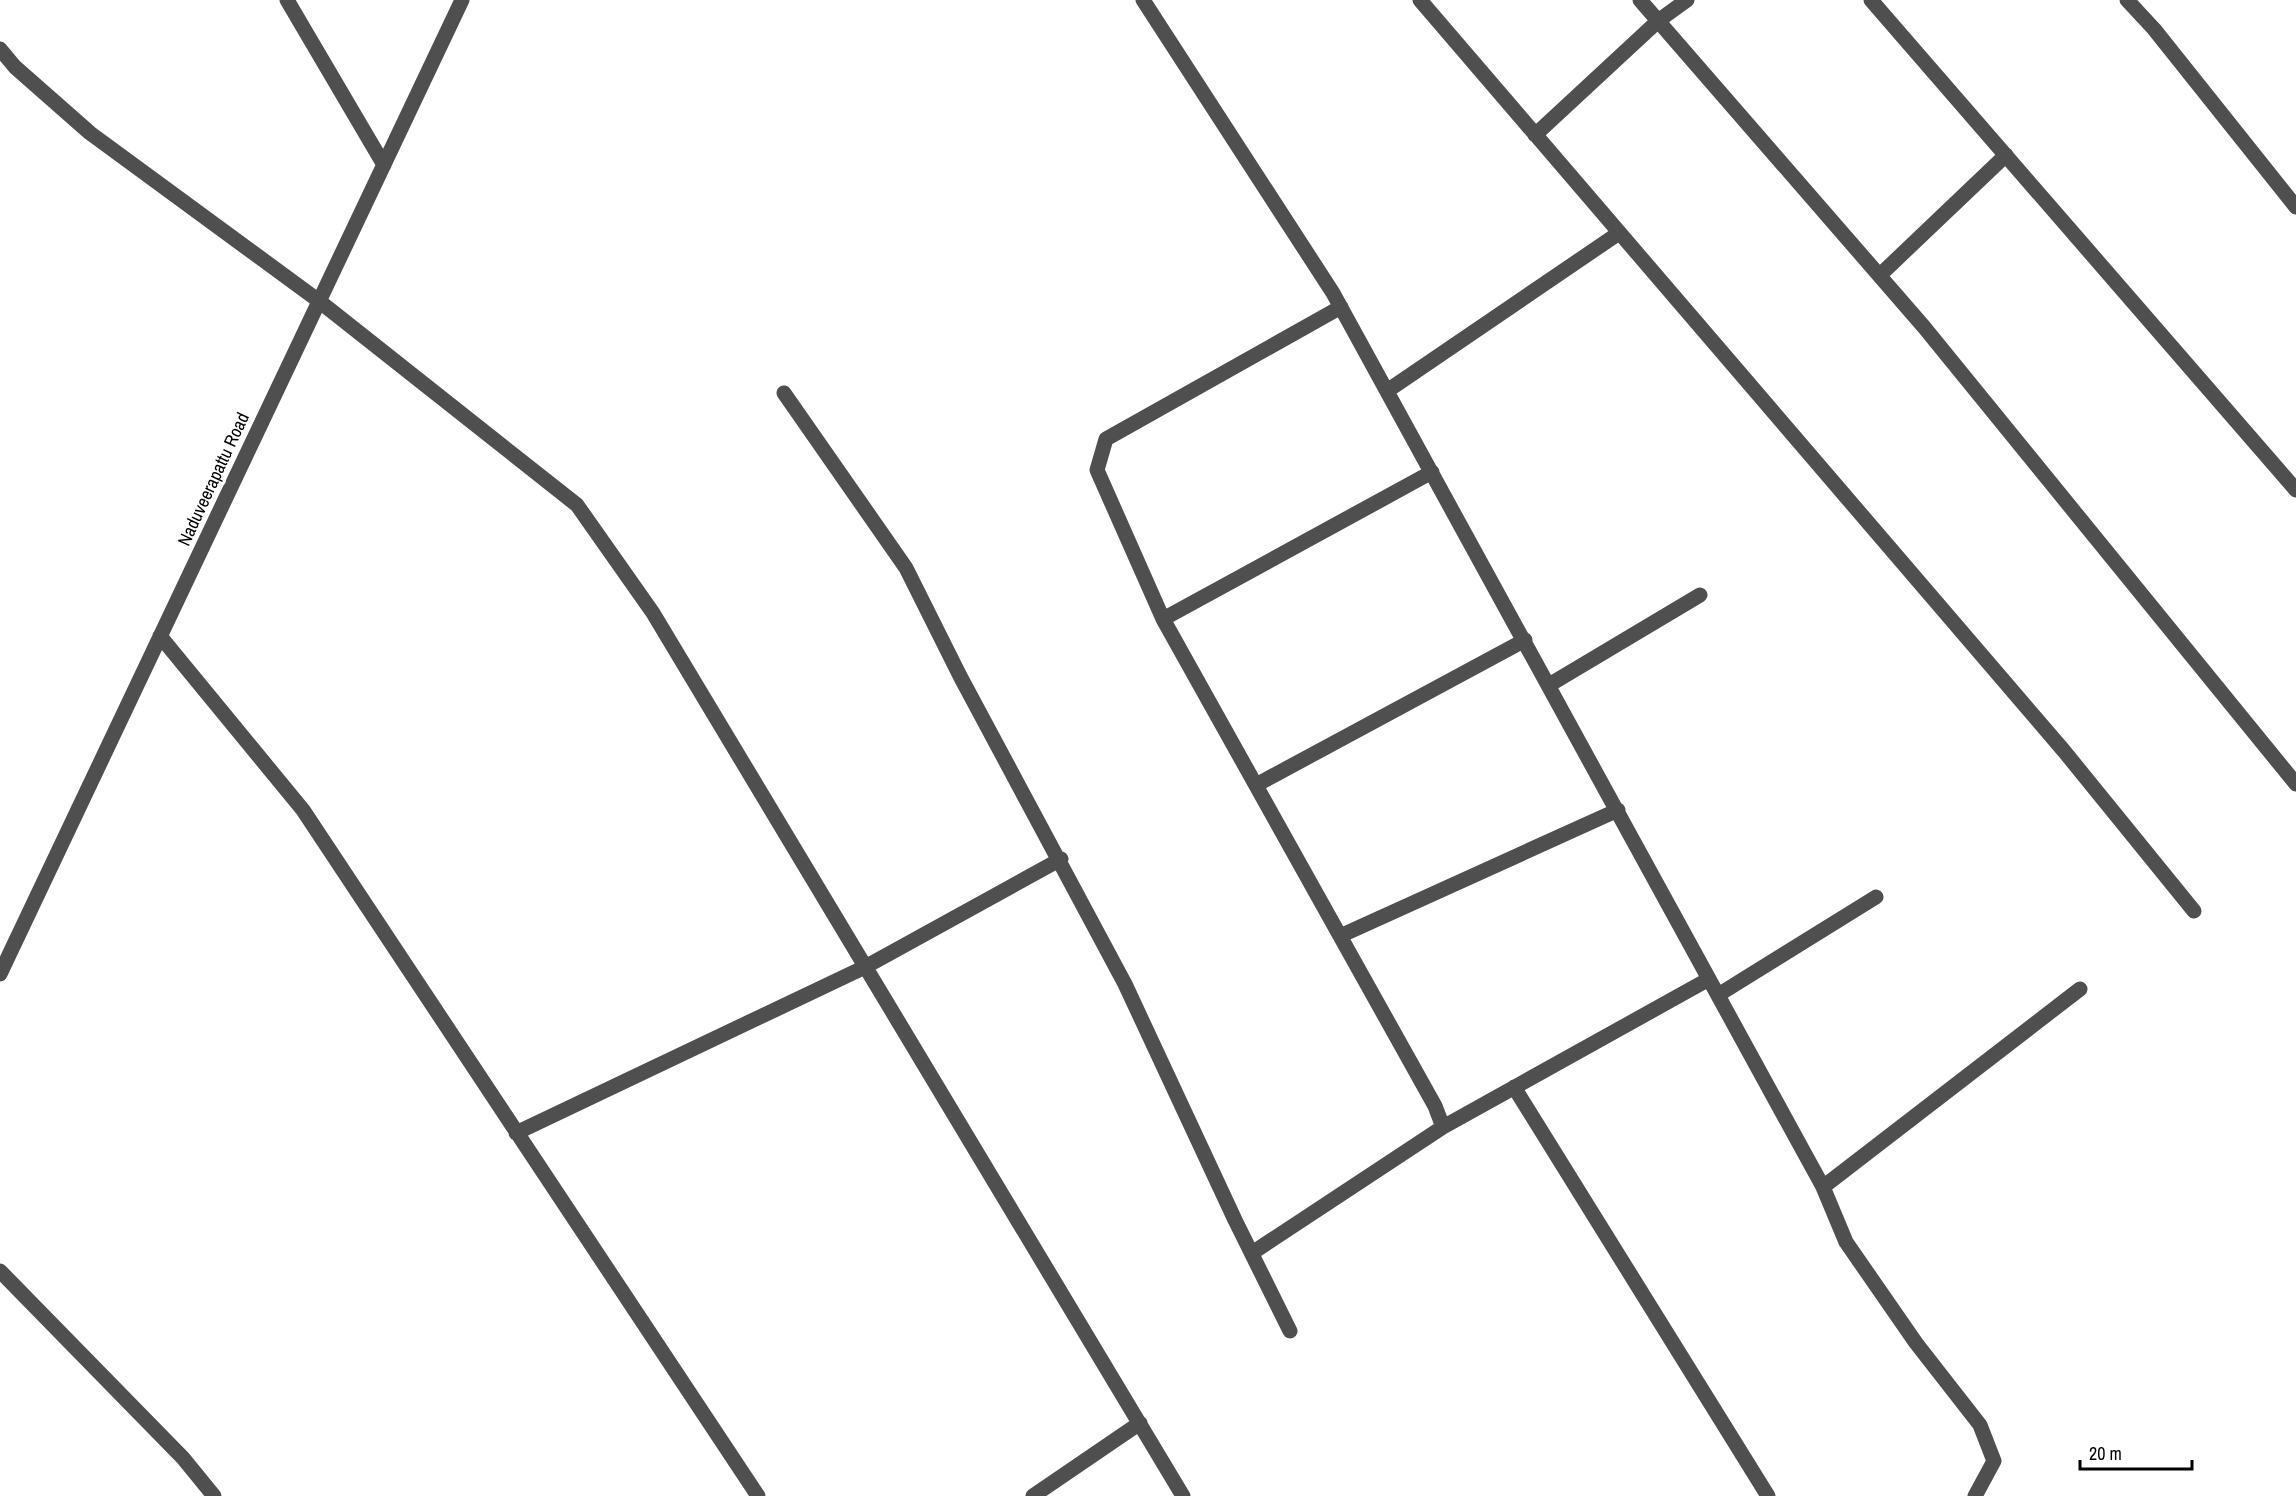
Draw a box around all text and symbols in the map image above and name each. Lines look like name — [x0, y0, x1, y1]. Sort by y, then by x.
street label: Naduveerapattu Road — [171, 408, 255, 550]
scale bar — [2080, 1433, 2192, 1471]
text: 20 m — [2089, 1441, 2122, 1466]

